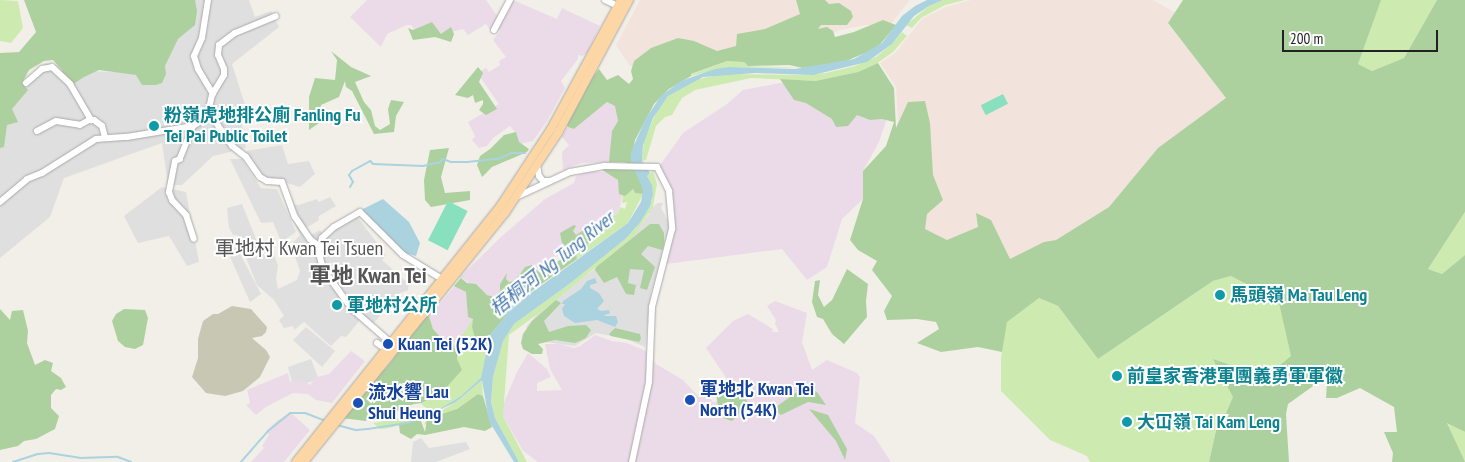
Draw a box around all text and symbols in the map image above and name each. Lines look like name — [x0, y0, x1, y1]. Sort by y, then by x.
scale bar — [1285, 20, 1441, 52]
text: 200 m — [1290, 29, 1323, 48]
place label: 粉嶺虎地排公廁 Fanling Fu Tei Pai Public Toilet — [164, 105, 360, 148]
marker: 粉嶺虎地排公廁 Fanling Fu Tei Pai Public Toilet — [148, 120, 160, 132]
water label: 梧桐河 Ng Tung River — [485, 207, 619, 321]
district label: 軍地村 Kwan Tei Tsuen — [214, 236, 384, 260]
district label: 軍地 Kwan Tei — [309, 263, 427, 289]
place label: 馬頭嶺 Ma Tau Leng — [1230, 284, 1368, 306]
marker: 馬頭嶺 Ma Tau Leng — [1214, 289, 1226, 301]
place label: 軍地村公所 — [347, 294, 437, 316]
marker: 軍地村公所 — [331, 299, 343, 311]
place label: Kuan Tei (52K) — [398, 333, 493, 355]
marker: Kuan Tei (52K) — [382, 338, 394, 350]
place label: 前皇家香港軍團義勇軍軍徽 — [1127, 365, 1343, 387]
marker: 前皇家香港軍團義勇軍軍徽 — [1111, 370, 1123, 382]
place label: 軍地北 Kwan Tei North (54K) — [700, 379, 815, 422]
place label: 流水響 Lau Shui Heung — [368, 382, 449, 424]
marker: 軍地北 Kwan Tei North (54K) — [684, 394, 696, 406]
marker: 流水響 Lau Shui Heung — [352, 397, 364, 409]
place label: 大冚嶺 Tai Kam Leng — [1137, 411, 1280, 433]
marker: 大冚嶺 Tai Kam Leng — [1121, 416, 1133, 428]

